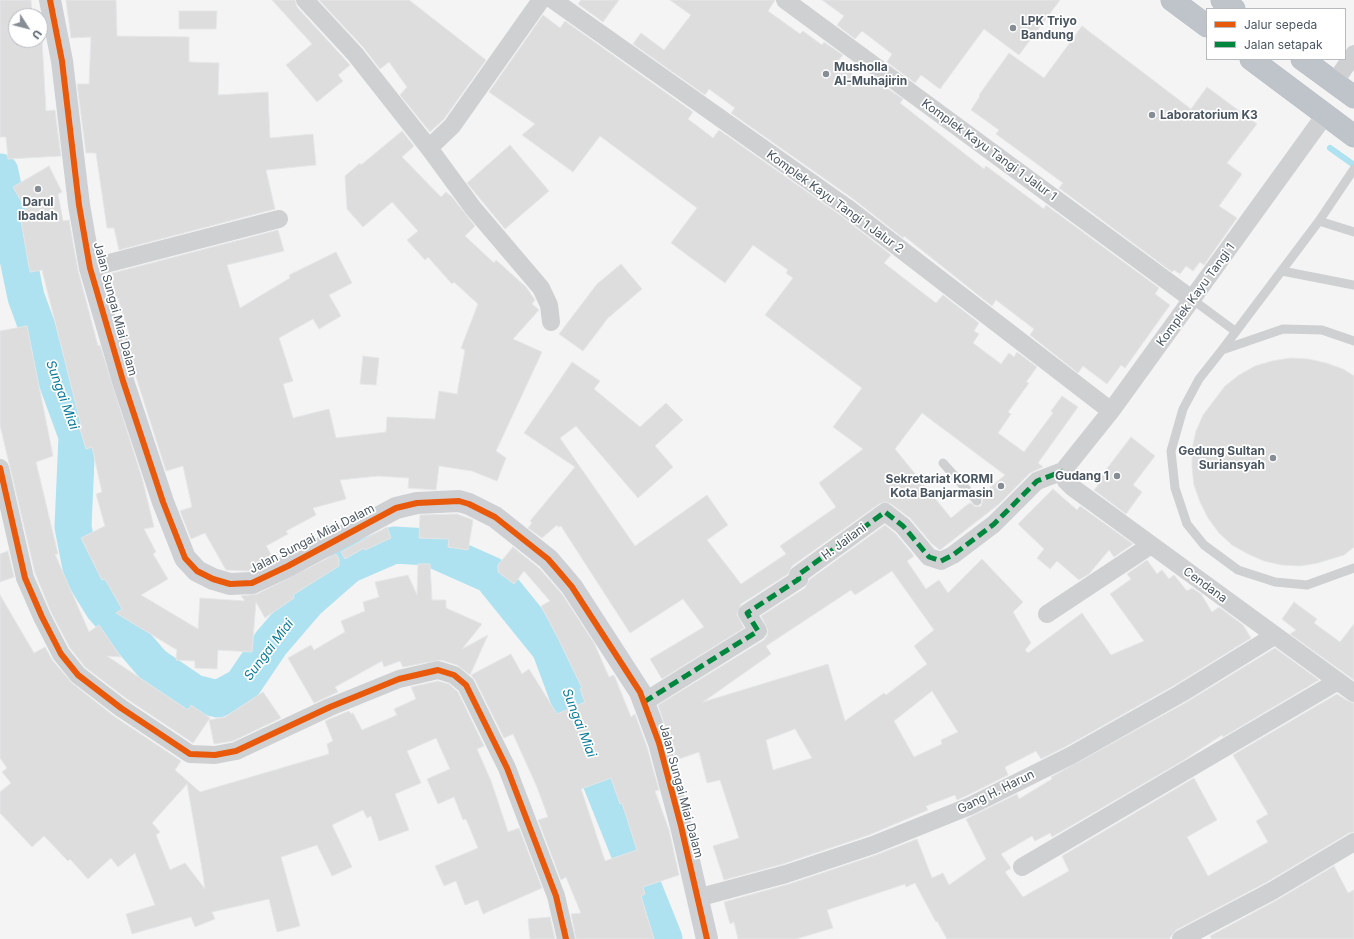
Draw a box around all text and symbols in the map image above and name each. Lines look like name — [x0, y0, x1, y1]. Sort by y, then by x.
north arrow — [8, 8, 48, 48]
legend — [1206, 8, 1346, 60]
place label: LPK Triyo Bandung — [1021, 14, 1077, 42]
text: Jalur sepeda — [1244, 17, 1317, 32]
marker: LPK Triyo Bandung — [1008, 23, 1018, 33]
text: U — [29, 27, 45, 42]
text: Jalan setapak — [1244, 37, 1323, 52]
place label: Musholla Al-Muhajirin — [834, 60, 907, 88]
marker: Musholla Al-Muhajirin — [821, 69, 831, 79]
street label: Komplek Kayu Tangi 1 Jalur 1 — [919, 96, 1059, 204]
place label: Laboratorium K3 — [1160, 108, 1258, 122]
marker: Laboratorium K3 — [1147, 110, 1157, 120]
street label: Komplek Kayu Tangi 1 Jalur 2 — [764, 147, 906, 257]
marker: Darul Ibadah — [33, 184, 43, 194]
place label: Darul Ibadah — [18, 195, 58, 223]
street label: Jalan Sungai Miai Dalam — [90, 240, 140, 378]
street label: Komplek Kayu Tangi 1 — [1154, 241, 1238, 349]
water label: Sungai Miai — [42, 358, 82, 432]
place label: Gedung Sultan Suriansyah — [1178, 444, 1265, 472]
marker: Gedung Sultan Suriansyah — [1268, 453, 1278, 463]
place label: Gudang 1 — [1055, 469, 1109, 483]
marker: Gudang 1 — [1112, 471, 1122, 481]
place label: Sekretariat KORMI Kota Banjarmasin — [886, 472, 993, 500]
marker: Sekretariat KORMI Kota Banjarmasin — [996, 481, 1006, 491]
street label: Jalan Sungai Miai Dalam — [247, 501, 377, 577]
street label: H. Jailani — [819, 521, 869, 563]
street label: Cendana — [1180, 564, 1230, 606]
water label: Sungai Miai — [241, 616, 297, 684]
water label: Sungai Miai — [559, 686, 599, 760]
street label: Jalan Sungai Miai Dalam — [656, 722, 706, 860]
street label: Gang H. Harun — [955, 767, 1037, 817]

